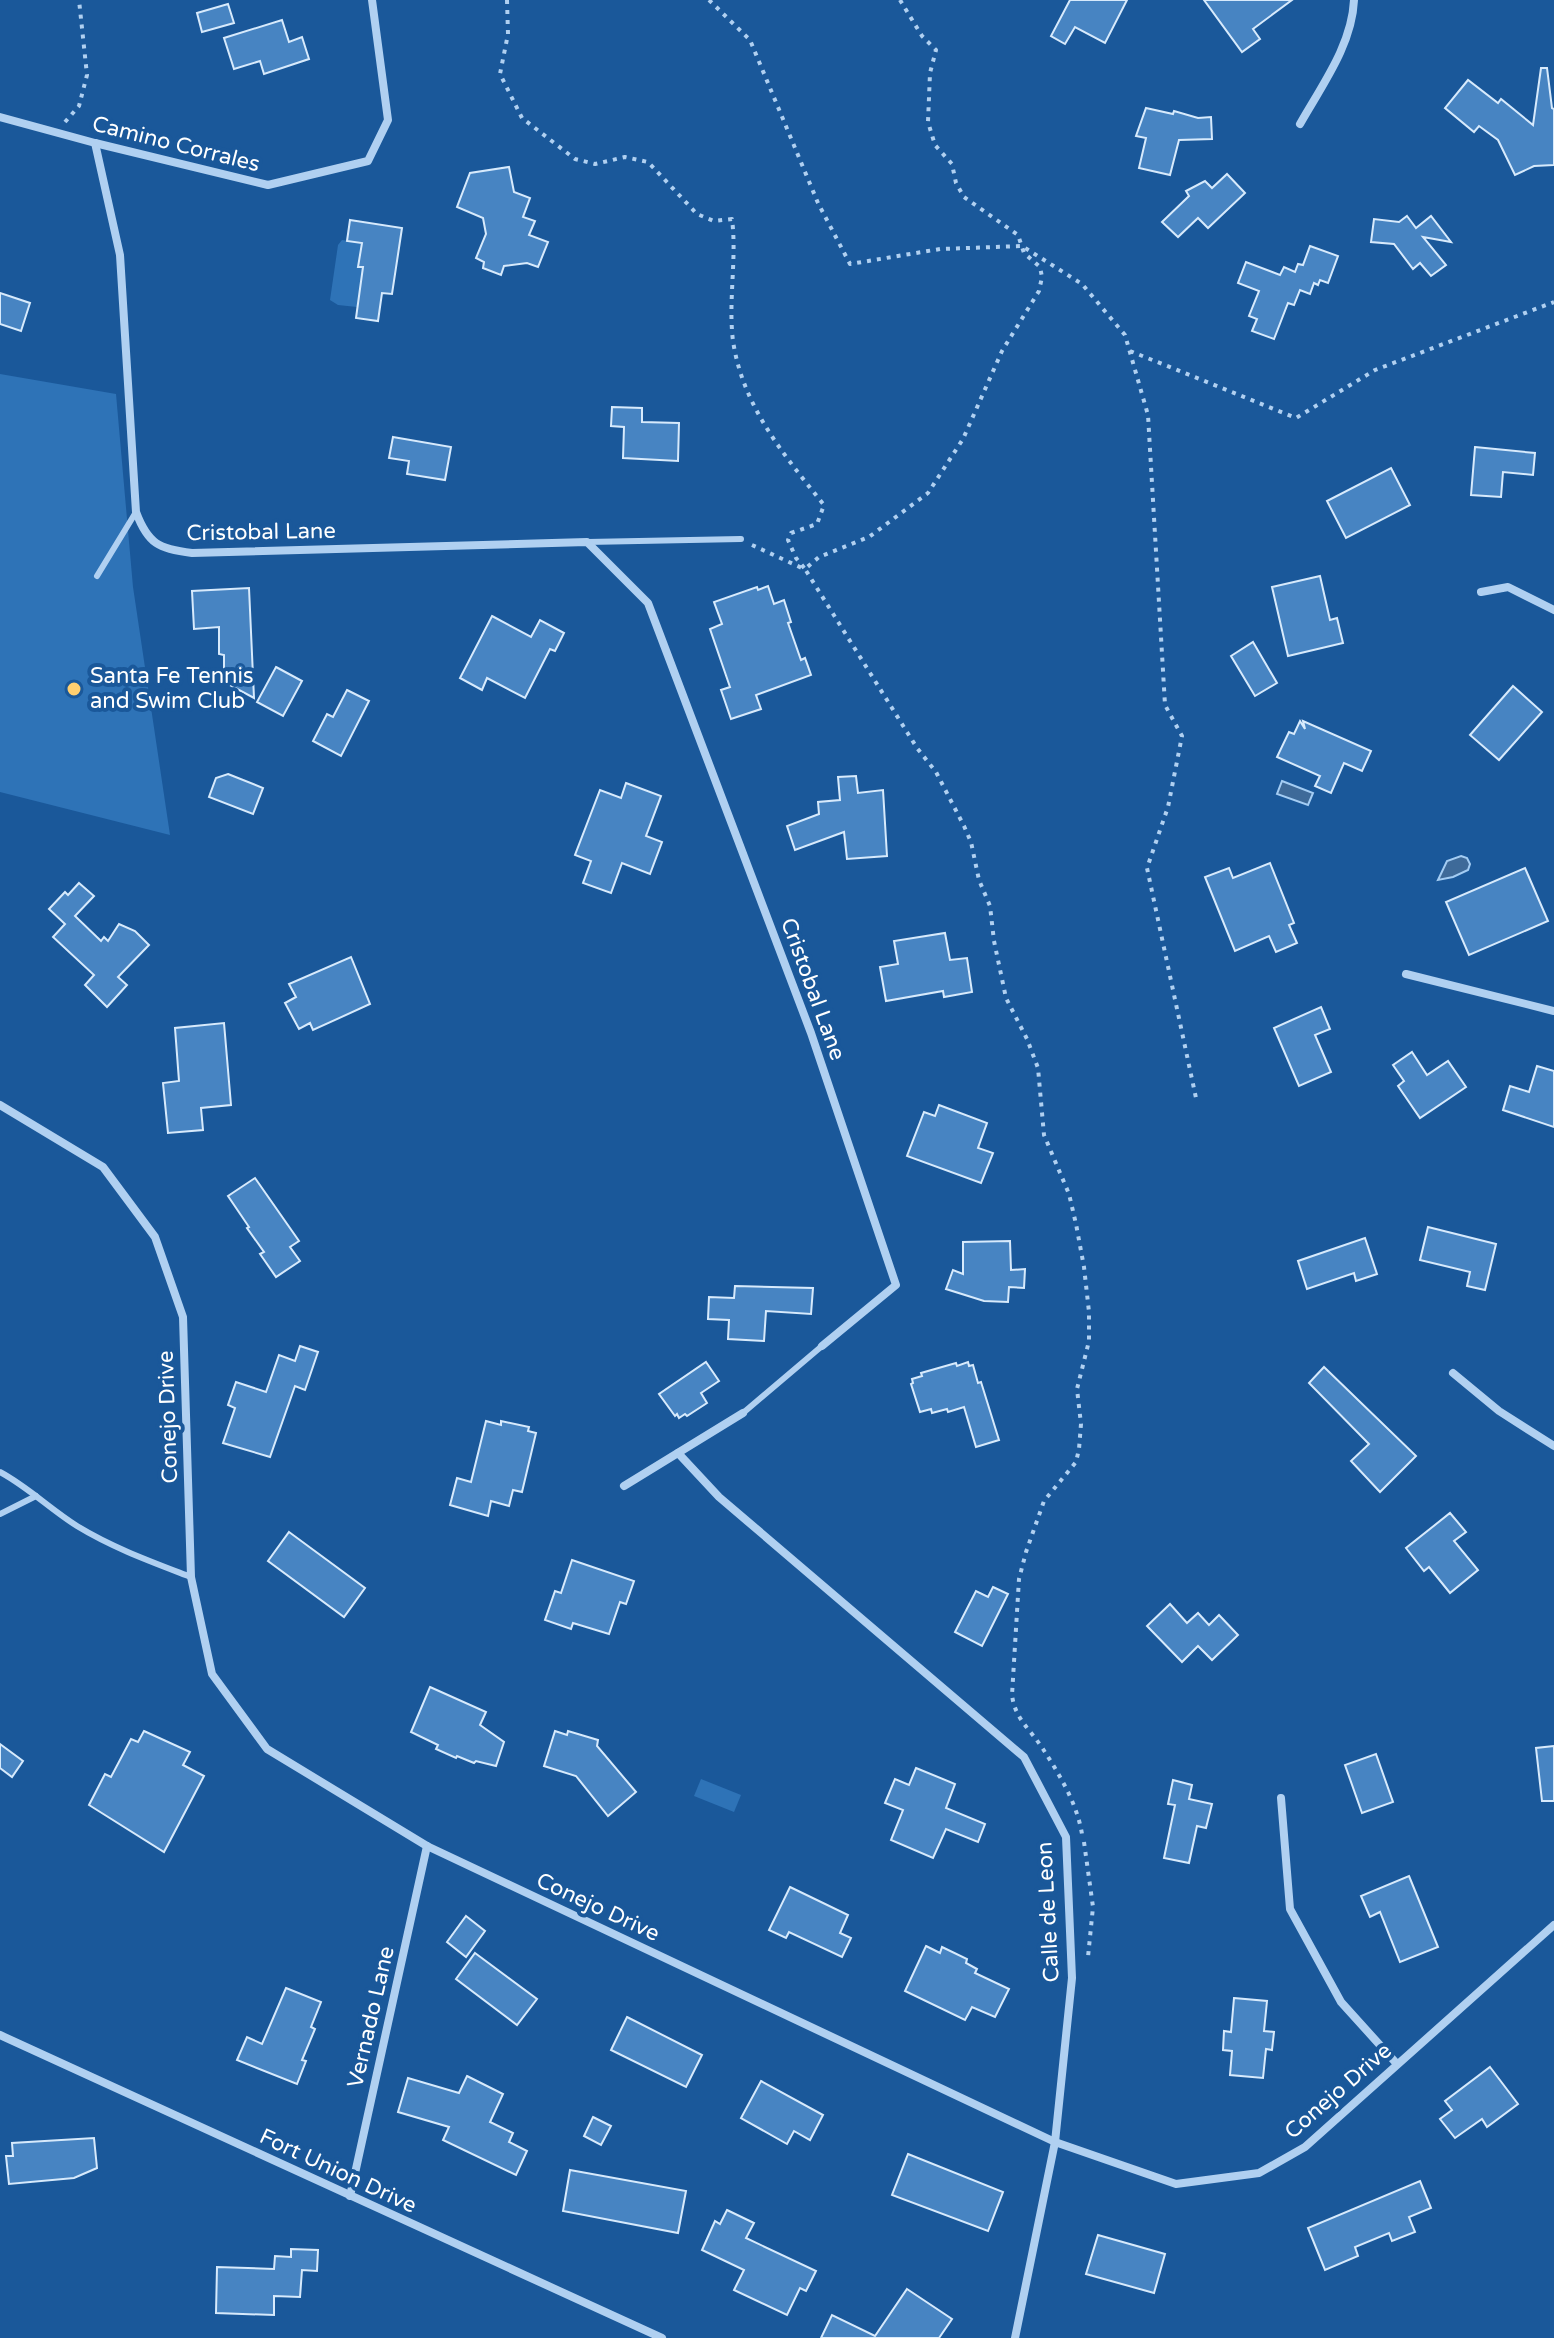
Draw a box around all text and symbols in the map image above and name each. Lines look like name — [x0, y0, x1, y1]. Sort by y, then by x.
street label: Camino Corrales — [89, 111, 263, 177]
street label: Cristobal Lane — [186, 518, 336, 546]
place label: Santa Fe Tennis and Swim Club — [90, 663, 253, 714]
marker: Santa Fe Tennis and Swim Club — [65, 680, 83, 698]
street label: Cristobal Lane — [775, 914, 851, 1064]
street label: Conejo Drive — [153, 1350, 183, 1484]
street label: Calle de Leon — [1031, 1841, 1065, 1983]
street label: Conejo Drive — [532, 1867, 664, 1947]
street label: Vernado Lane — [342, 1944, 400, 2090]
street label: Conejo Drive — [1279, 2038, 1397, 2144]
street label: Fort Union Drive — [255, 2123, 421, 2219]

